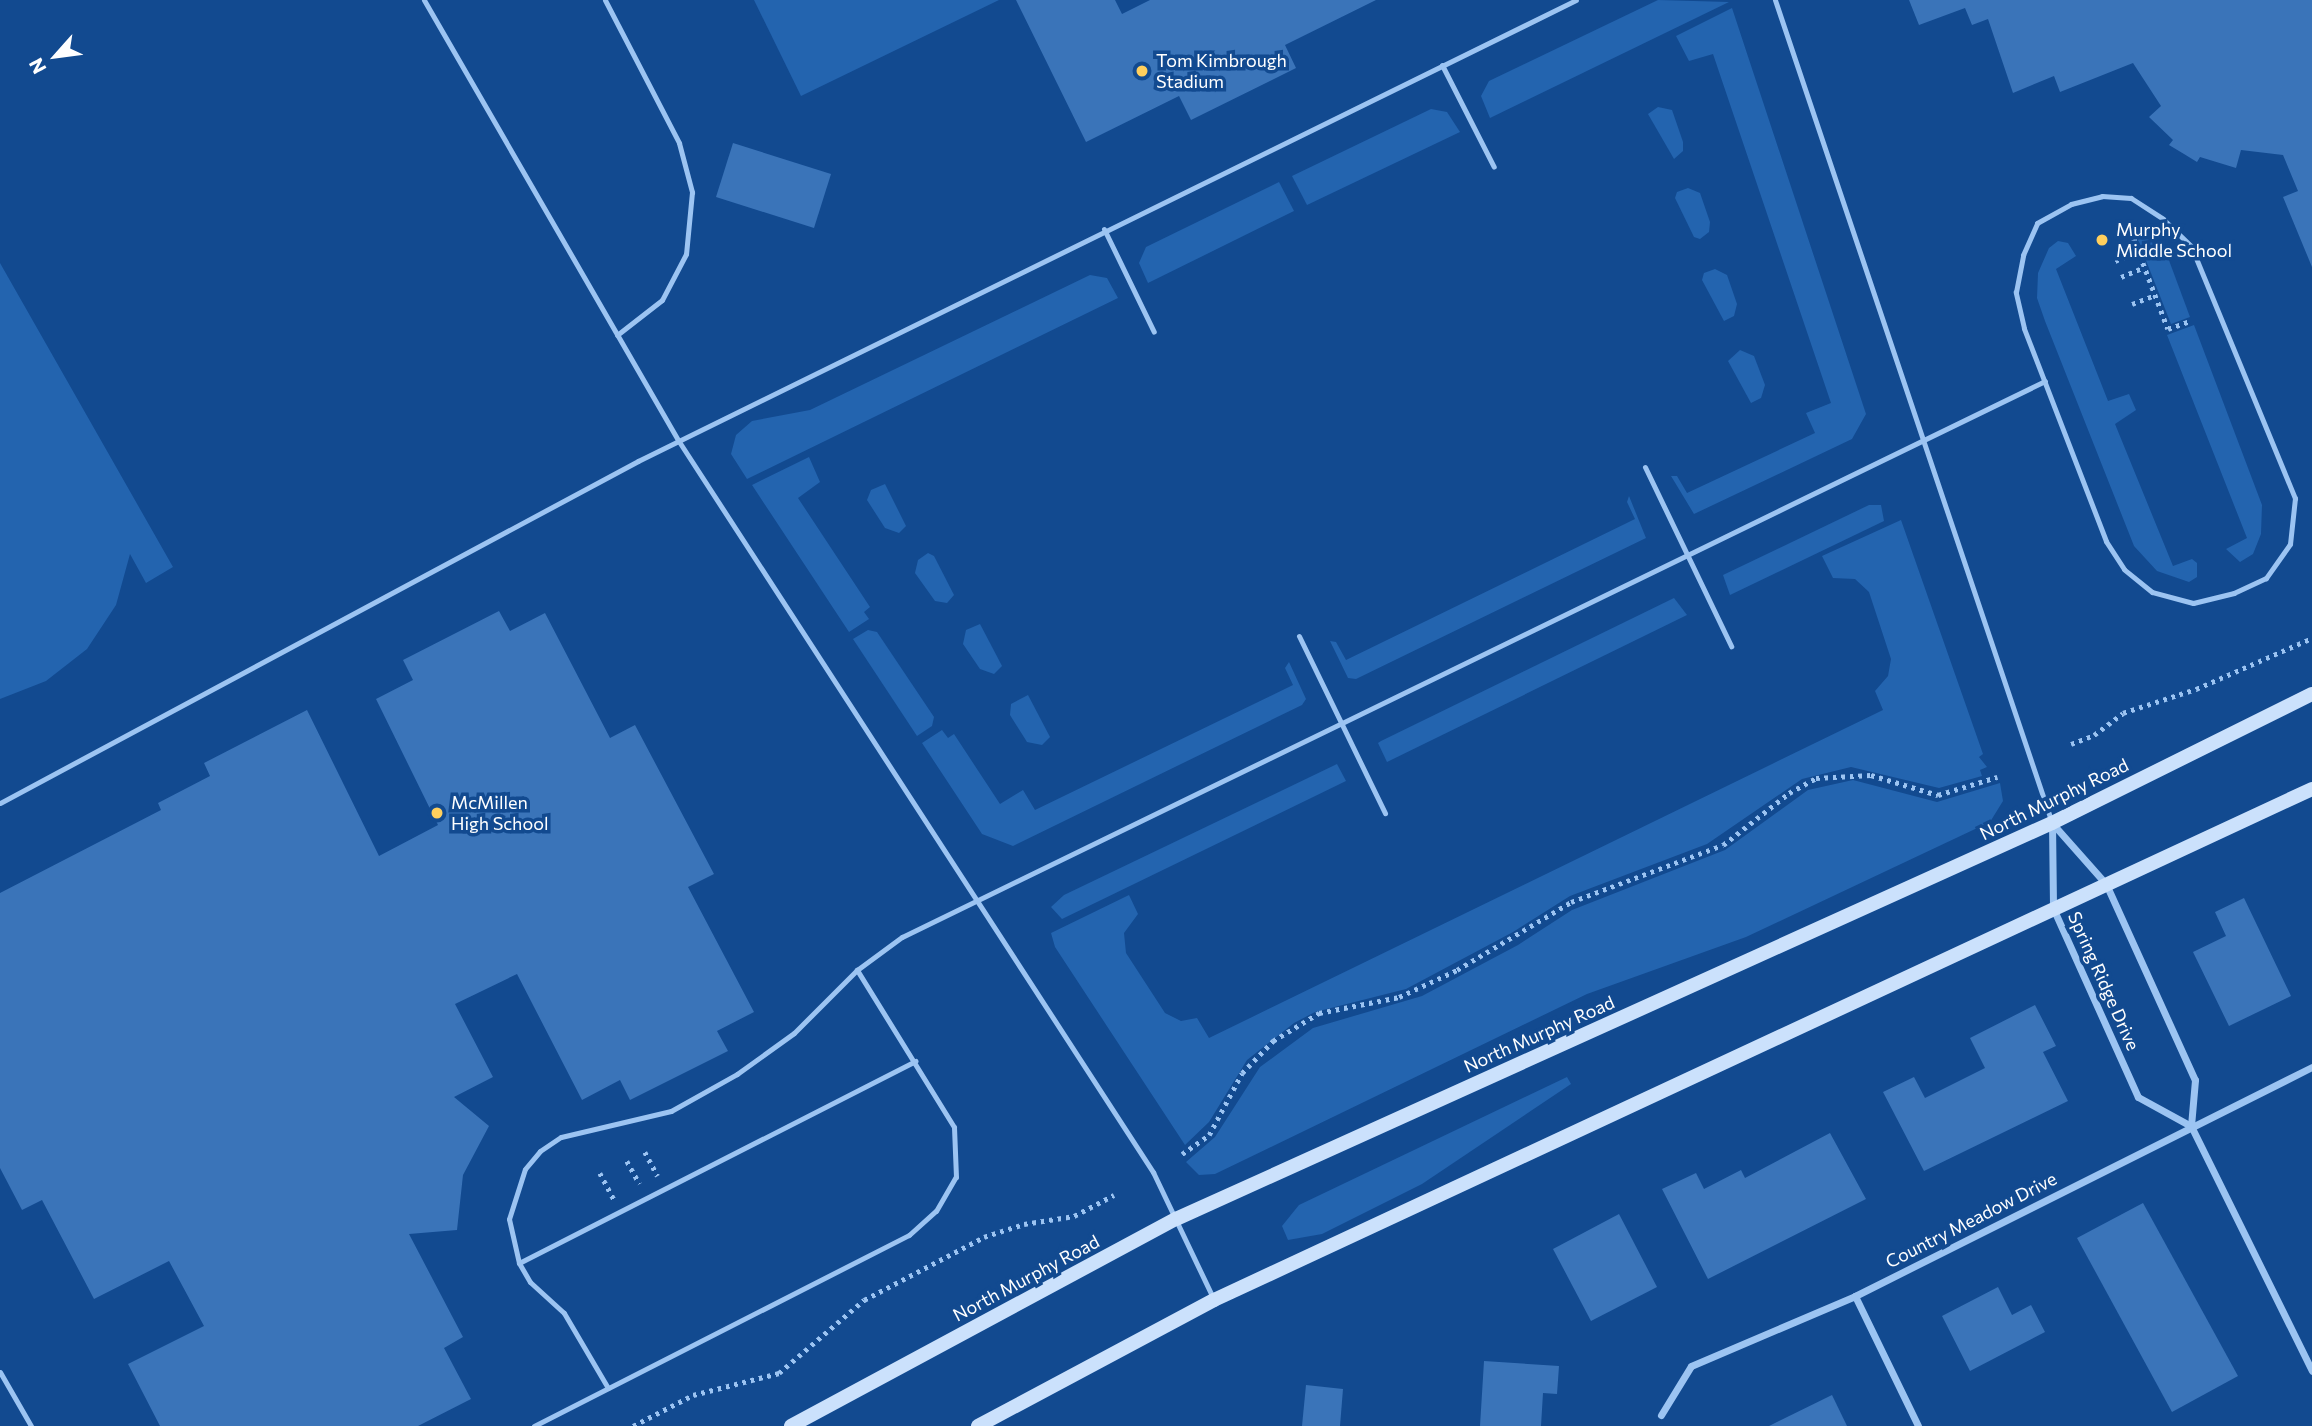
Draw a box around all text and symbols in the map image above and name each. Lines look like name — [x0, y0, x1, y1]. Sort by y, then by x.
north arrow — [21, 21, 91, 91]
place label: Tom Kimbrough Stadium — [1156, 50, 1287, 92]
text: N — [24, 54, 51, 78]
marker: Tom Kimbrough Stadium — [1134, 63, 1150, 79]
place label: Murphy Middle School — [2116, 219, 2232, 262]
marker: Murphy Middle School — [2094, 232, 2110, 248]
street label: North Murphy Road — [1976, 754, 2132, 844]
place label: McMillen High School — [451, 792, 548, 834]
marker: McMillen High School — [429, 805, 445, 821]
street label: Spring Ridge Drive — [2064, 908, 2144, 1054]
street label: North Murphy Road — [1460, 991, 1618, 1077]
street label: Country Meadow Drive — [1882, 1167, 2060, 1273]
street label: North Murphy Road — [949, 1230, 1103, 1326]

